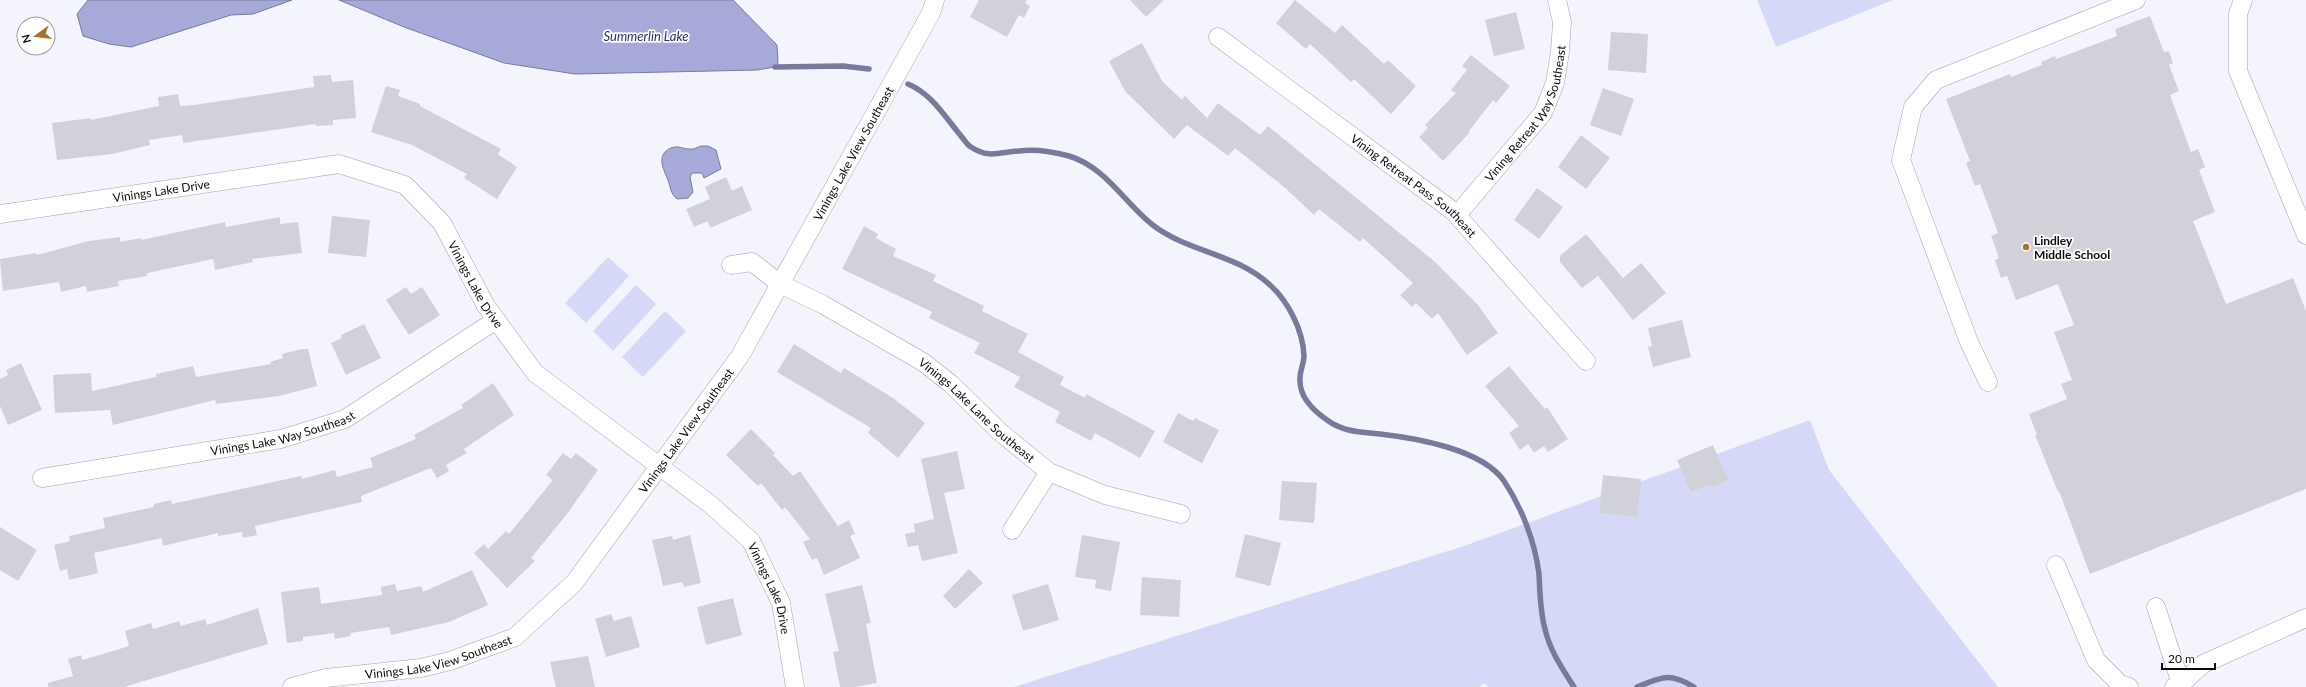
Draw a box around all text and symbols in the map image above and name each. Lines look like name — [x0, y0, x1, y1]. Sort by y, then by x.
north arrow — [16, 16, 56, 56]
water label: Summerlin Lake — [604, 28, 688, 44]
text: N — [18, 33, 33, 44]
street label: Vining Retreat Way Southeast — [1481, 44, 1568, 184]
street label: Vinings Lake View Southeast — [810, 83, 897, 223]
street label: Vining Retreat Pass Southeast — [1348, 131, 1481, 241]
street label: Vinings Lake Drive — [112, 176, 211, 205]
place label: Lindley Middle School — [2034, 233, 2110, 262]
street label: Vinings Lake Drive — [445, 238, 507, 331]
marker: Lindley Middle School — [2021, 242, 2031, 252]
street label: Vinings Lake Lane Southeast — [916, 354, 1039, 466]
street label: Vinings Lake View Southeast — [635, 364, 737, 496]
street label: Vinings Lake Way Southeast — [209, 407, 358, 458]
street label: Vinings Lake Drive — [745, 540, 794, 635]
street label: Vinings Lake View Southeast — [364, 631, 514, 681]
scale bar — [2162, 645, 2215, 671]
text: 20 m — [2168, 651, 2195, 666]

